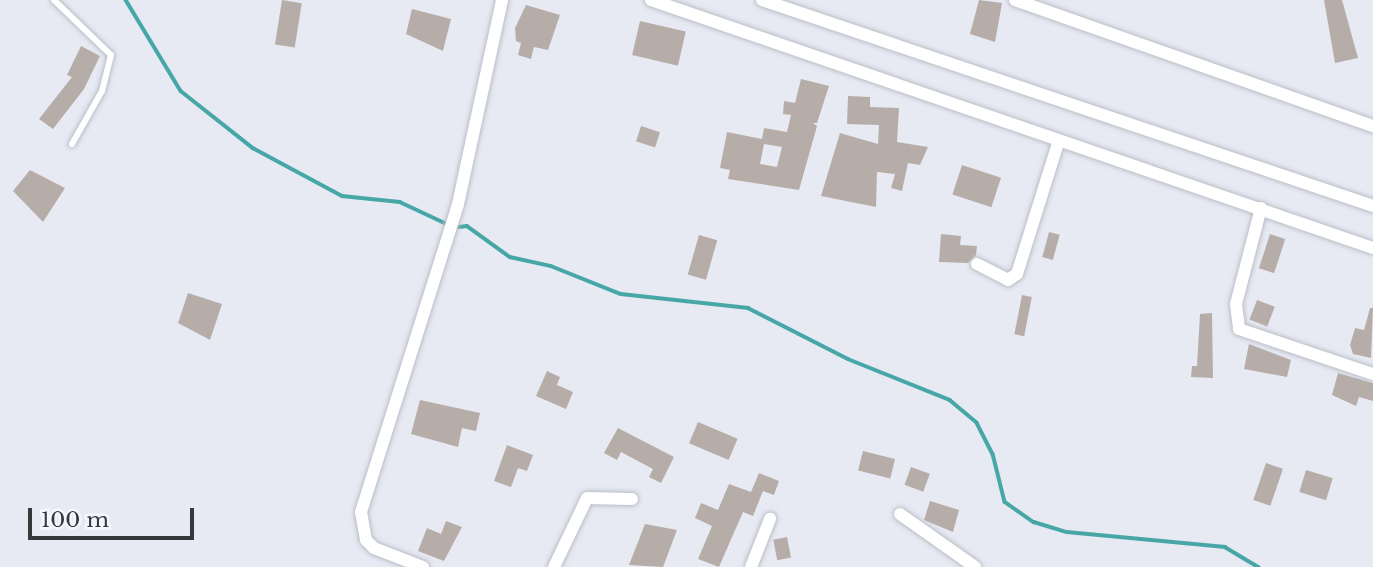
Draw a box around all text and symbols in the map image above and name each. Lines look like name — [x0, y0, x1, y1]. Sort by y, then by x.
scale bar — [32, 494, 198, 538]
text: 100 m — [41, 507, 109, 533]

